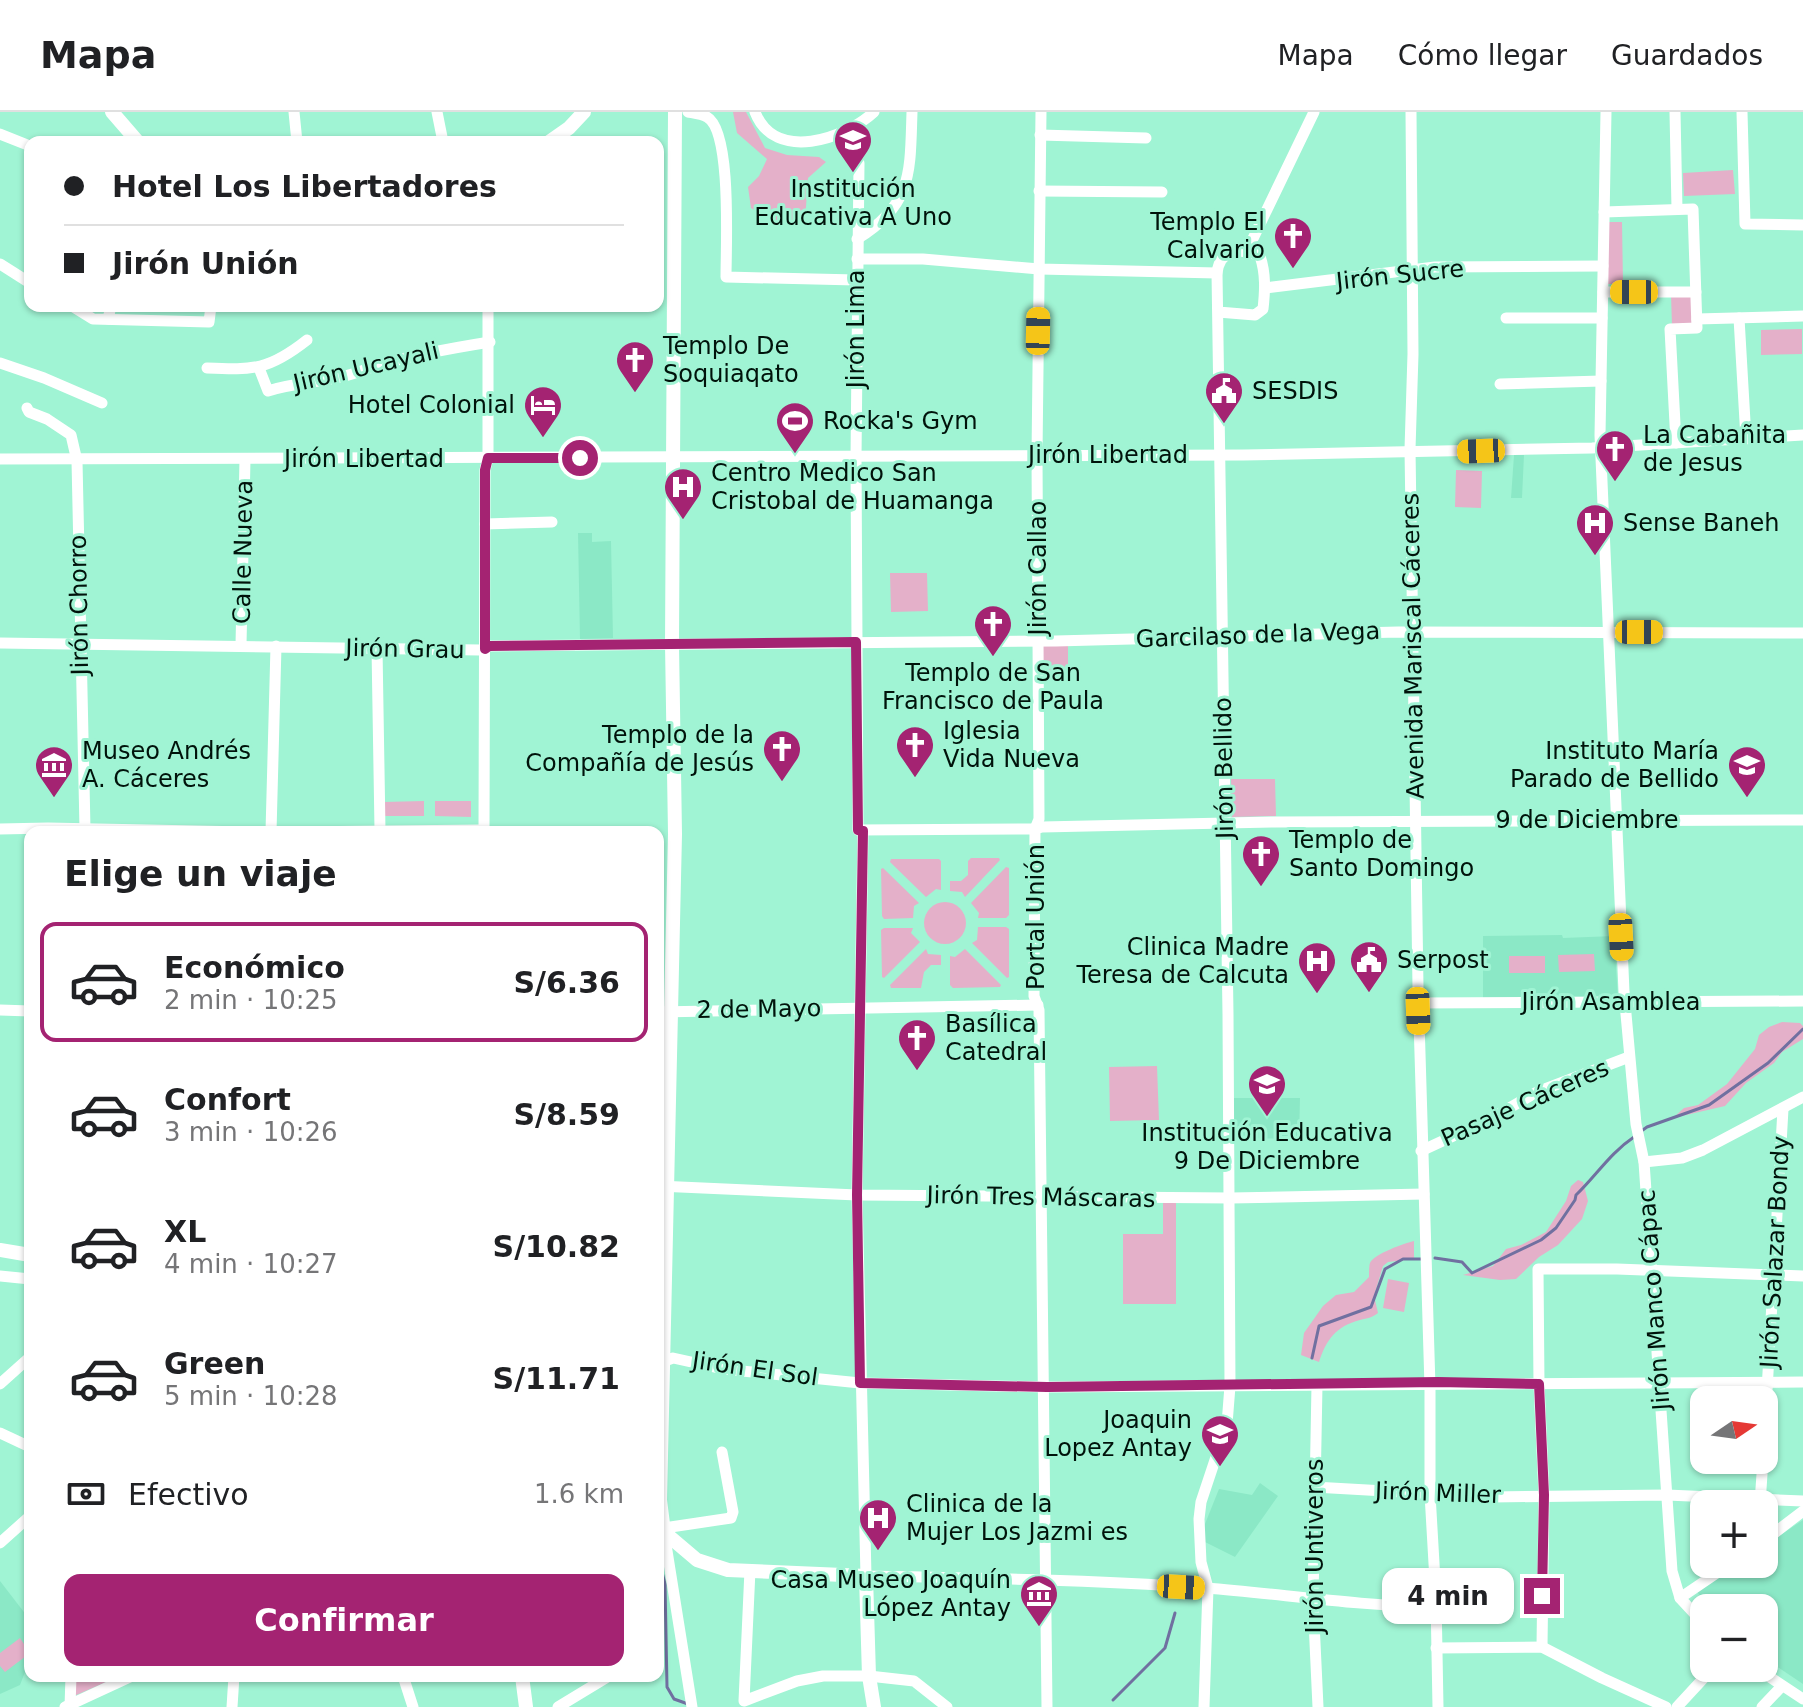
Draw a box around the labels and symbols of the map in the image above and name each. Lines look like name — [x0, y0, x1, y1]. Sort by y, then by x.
school or university icon: Institución Educativa A Uno — [832, 119, 874, 174]
place label: Institución Educativa A Uno — [754, 175, 952, 231]
place label: Templo El Calvario — [1149, 208, 1265, 264]
church icon: Templo El Calvario — [1272, 215, 1314, 270]
street label: Jirón Sucre — [1333, 254, 1465, 296]
street label: Jirón Lima — [842, 270, 870, 390]
car — [1610, 280, 1658, 304]
car — [1026, 307, 1050, 355]
place label: Templo De Soquiaqato — [662, 332, 799, 388]
street label: Jirón Ucayali — [289, 337, 441, 398]
church icon: Templo De Soquiaqato — [614, 339, 656, 394]
public building icon: SESDIS — [1203, 370, 1245, 425]
place label: SESDIS — [1252, 377, 1338, 405]
hotel icon: Hotel Colonial — [522, 384, 564, 439]
place label: Hotel Colonial — [348, 391, 515, 419]
sports icon: Rocka's Gym — [774, 400, 816, 455]
place label: Rocka's Gym — [823, 407, 978, 435]
place label: La Cabañita de Jesus — [1643, 421, 1786, 477]
church icon: La Cabañita de Jesus — [1594, 428, 1636, 483]
car — [1457, 438, 1505, 464]
route start — [562, 440, 598, 476]
street label: Jirón Libertad — [1026, 441, 1188, 469]
street label: Jirón Libertad — [282, 445, 444, 473]
place label: Centro Medico San Cristobal de Huamanga — [711, 459, 994, 515]
hospital icon: Centro Medico San Cristobal de Huamanga — [662, 466, 704, 521]
street label: Calle Nueva — [228, 480, 258, 624]
street label: Avenida Mariscal Cáceres — [1396, 493, 1430, 799]
street label: Jirón Callao — [1024, 501, 1052, 637]
hospital icon: Sense Baneh — [1574, 502, 1616, 557]
place label: Sense Baneh — [1623, 509, 1779, 537]
street label: Jirón Chorro — [64, 534, 94, 678]
church icon: Templo de San Francisco de Paula — [972, 603, 1014, 658]
street label: Garcilaso de la Vega — [1135, 617, 1381, 653]
car — [1615, 620, 1663, 644]
street label: Jirón Grau — [343, 634, 465, 664]
place label: Templo de San Francisco de Paula — [882, 659, 1104, 715]
street label: Jirón Bellido — [1209, 697, 1239, 841]
place label: Iglesia Vida Nueva — [943, 717, 1080, 773]
place label: Templo de la Compañía de Jesús — [525, 721, 754, 777]
church icon: Iglesia Vida Nueva — [894, 724, 936, 779]
church icon: Templo de la Compañía de Jesús — [761, 728, 803, 783]
place label: Museo Andrés A. Cáceres — [82, 737, 251, 793]
place label: Instituto María Parado de Bellido — [1510, 737, 1719, 793]
museum icon: Museo Andrés A. Cáceres — [33, 744, 75, 799]
school or university icon: Instituto María Parado de Bellido — [1726, 744, 1768, 799]
street label: 9 de Diciembre — [1495, 806, 1679, 834]
place label: Templo de Santo Domingo — [1288, 826, 1474, 882]
church icon: Templo de Santo Domingo — [1240, 833, 1282, 888]
street label: Portal Unión — [1022, 844, 1050, 990]
car — [1608, 912, 1634, 962]
place label: Clinica Madre Teresa de Calcuta — [1075, 933, 1289, 989]
public building icon: Serpost — [1348, 939, 1390, 994]
hospital icon: Clinica Madre Teresa de Calcuta — [1296, 940, 1338, 995]
place label: Serpost — [1397, 946, 1489, 974]
car — [1405, 987, 1431, 1035]
street label: Jirón Asamblea — [1520, 988, 1701, 1016]
street label: 2 de Mayo — [696, 994, 822, 1024]
place label: Basílica Catedral — [945, 1010, 1047, 1066]
church icon: Basílica Catedral — [896, 1017, 938, 1072]
street label: Pasaje Cáceres — [1437, 1054, 1613, 1152]
school or university icon: Institución Educativa 9 De Diciembre — [1246, 1063, 1288, 1118]
place label: Institución Educativa 9 De Diciembre — [1141, 1119, 1393, 1175]
street label: Jirón Salazar Bondy — [1755, 1135, 1795, 1371]
street label: Jirón Tres Máscaras — [924, 1181, 1156, 1213]
street label: Jirón Manco Cápac — [1632, 1189, 1676, 1413]
street label: Jirón El Sol — [688, 1346, 820, 1392]
north arrow — [1690, 1386, 1778, 1474]
place label: Joaquin Lopez Antay — [1044, 1406, 1192, 1462]
school or university icon: Joaquin Lopez Antay — [1199, 1413, 1241, 1468]
street label: Jirón Untiveros — [1301, 1459, 1329, 1635]
street label: Jirón Miller — [1373, 1477, 1502, 1509]
place label: Clinica de la Mujer Los Jazmi es — [906, 1490, 1128, 1546]
hospital icon: Clinica de la Mujer Los Jazmi es — [857, 1497, 899, 1552]
place label: Casa Museo Joaquín López Antay — [770, 1566, 1011, 1622]
callout: 4 min — [1382, 1568, 1514, 1624]
museum icon: Casa Museo Joaquín López Antay — [1018, 1573, 1060, 1628]
car — [1156, 1574, 1206, 1600]
route end — [1524, 1578, 1560, 1614]

